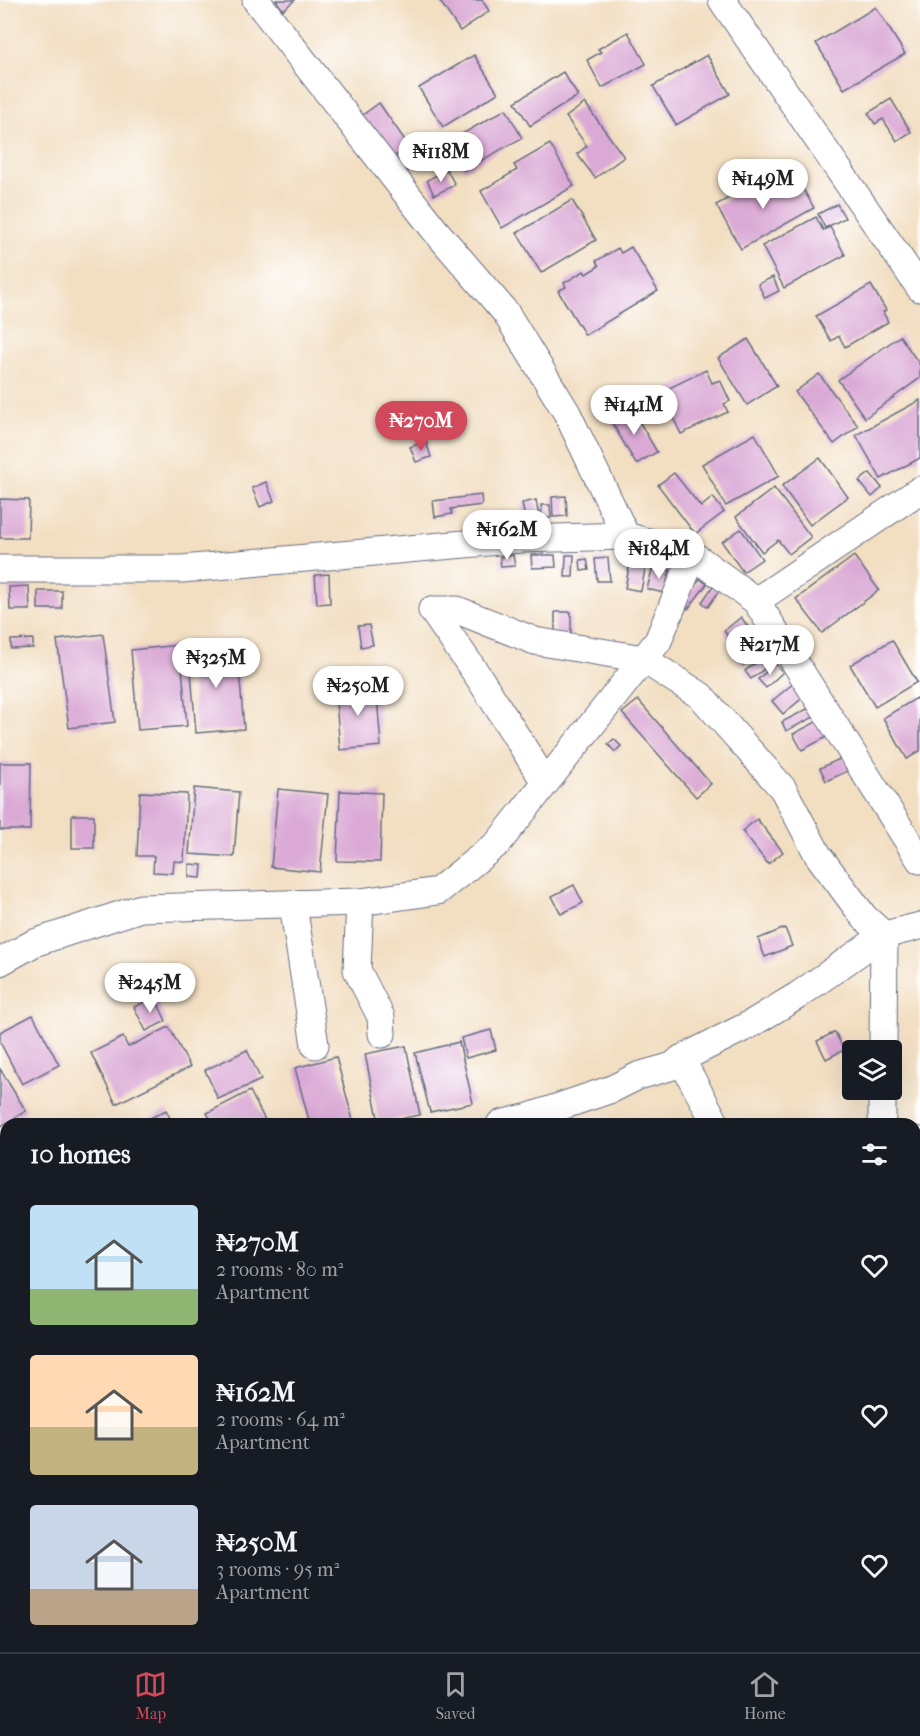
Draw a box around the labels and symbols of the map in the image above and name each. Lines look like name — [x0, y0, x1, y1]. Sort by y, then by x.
pin: ₦118M — [399, 132, 483, 183]
pin: ₦149M — [721, 159, 805, 210]
pin: ₦141M — [592, 385, 676, 436]
pin: ₦270M — [379, 401, 463, 452]
pin: ₦162M — [465, 510, 549, 561]
pin: ₦184M — [617, 529, 701, 580]
pin: ₦217M — [728, 625, 812, 676]
pin: ₦325M — [174, 638, 258, 689]
pin: ₦250M — [316, 666, 400, 717]
pin: ₦245M — [108, 963, 192, 1014]

